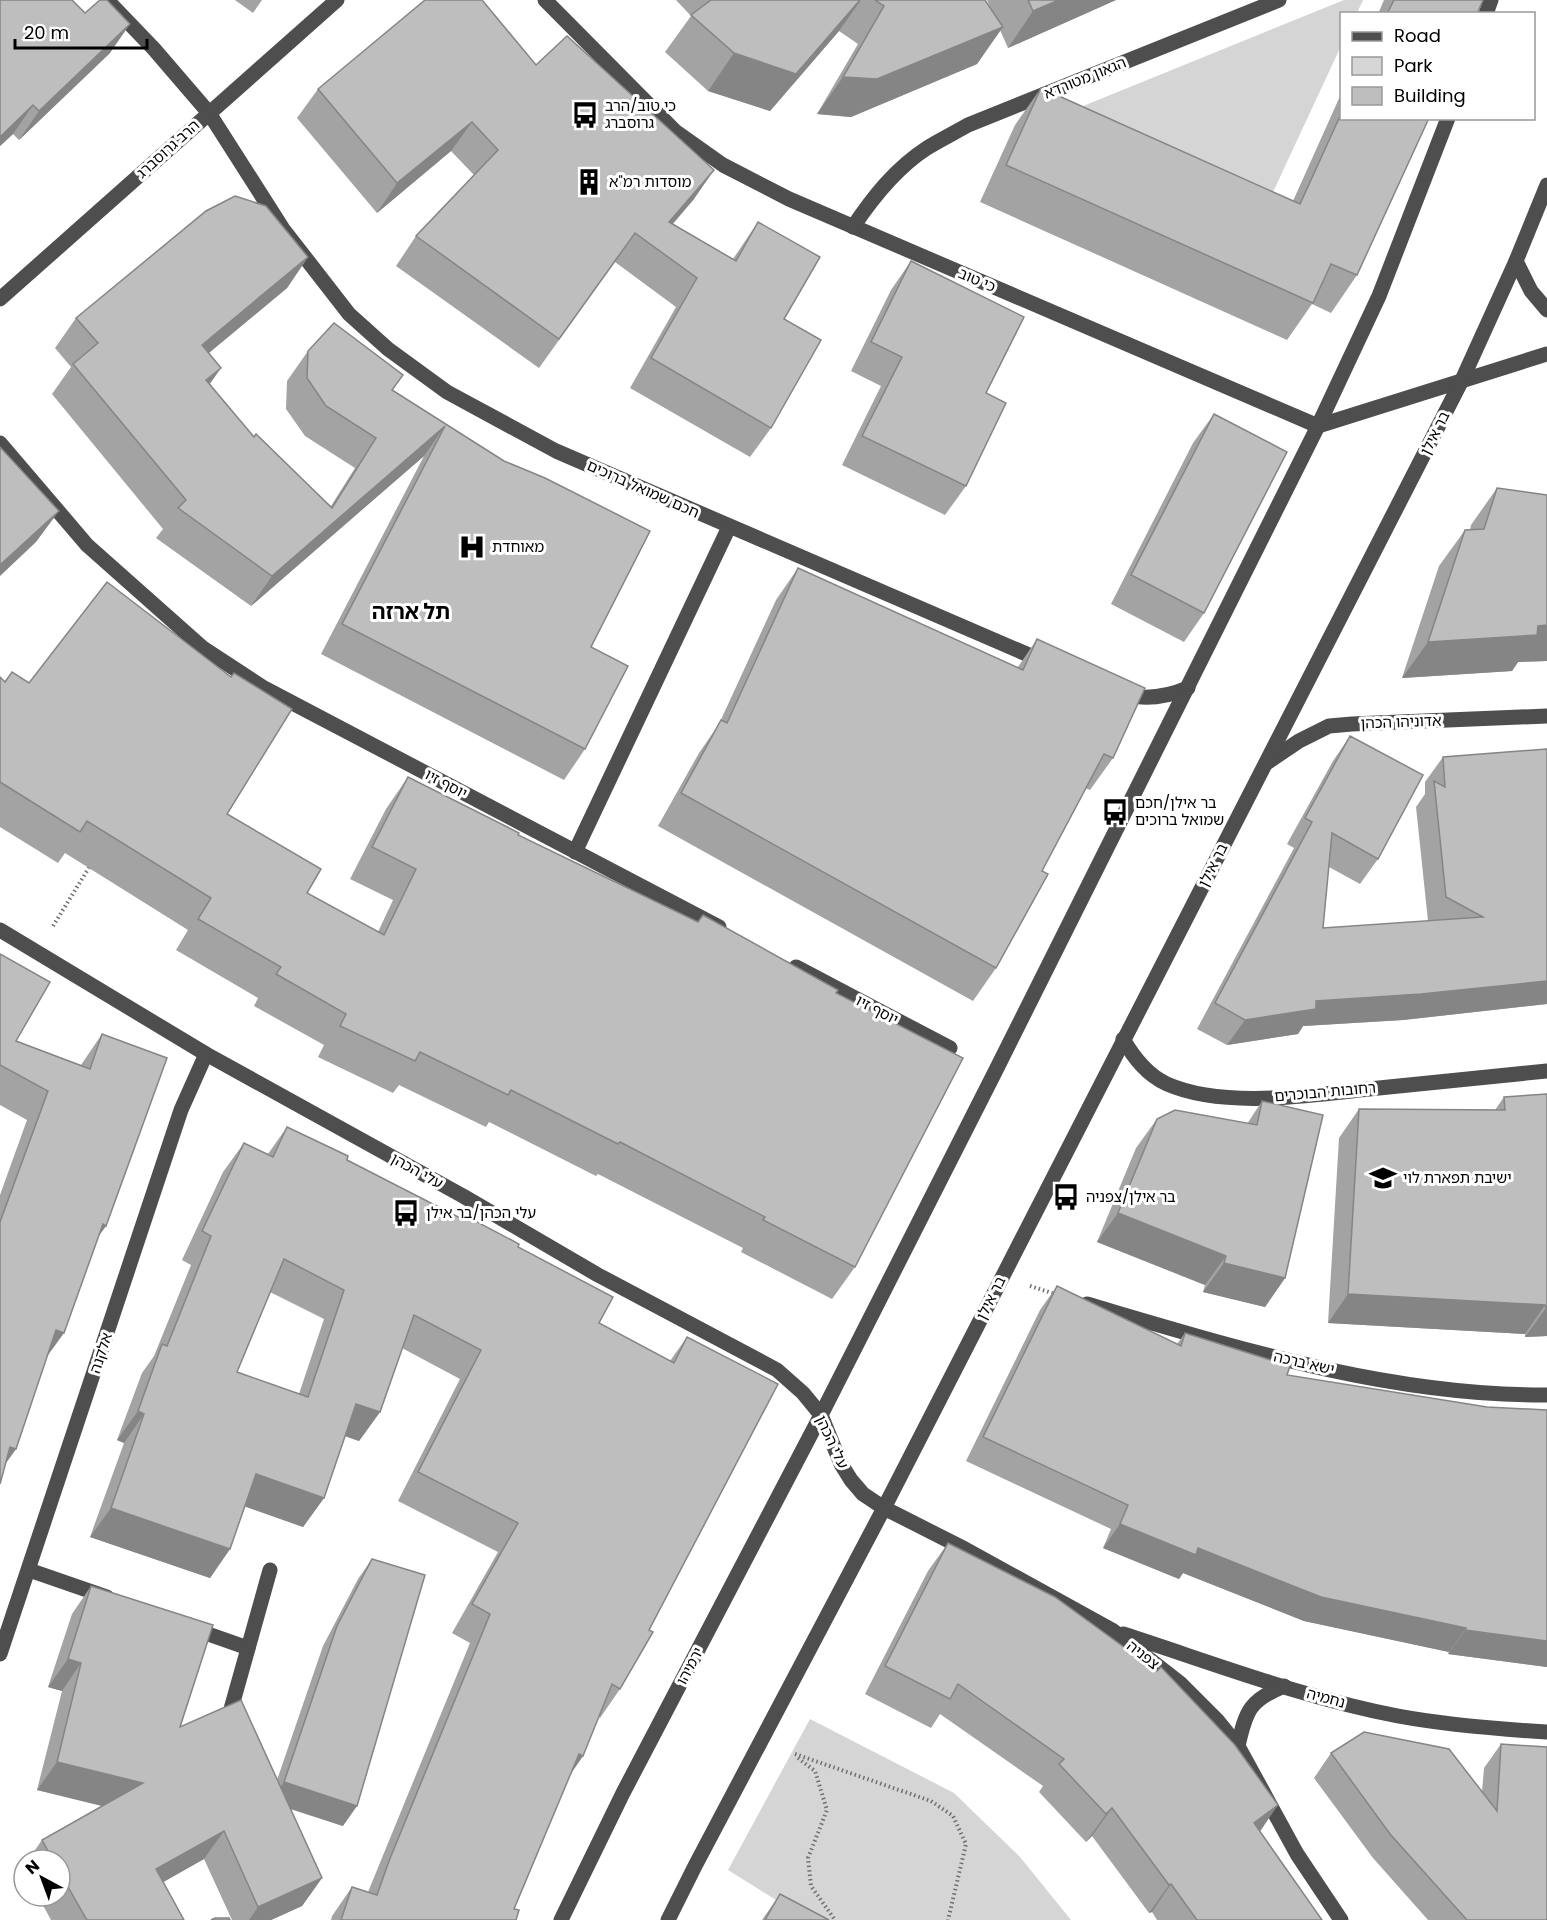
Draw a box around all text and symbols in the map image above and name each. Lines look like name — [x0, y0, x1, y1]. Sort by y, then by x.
scale bar — [15, 12, 147, 50]
legend — [1340, 12, 1535, 120]
text: 20 m — [24, 20, 69, 45]
text: Road — [1394, 23, 1441, 48]
street label: הגאון מטורדא — [1040, 51, 1129, 104]
text: Park — [1394, 53, 1433, 78]
text: Building — [1394, 83, 1466, 108]
place label: כי טוב/הרב גרוסברג — [605, 95, 676, 133]
bus stop icon: כי טוב/הרב גרוסברג — [570, 100, 600, 130]
street label: הרב גרוסברג — [132, 115, 204, 183]
building icon: מוסדות רמ"א — [574, 167, 604, 197]
place label: מוסדות רמ"א — [609, 171, 691, 192]
street label: כי טוב — [955, 262, 999, 297]
street label: בר אילן — [1415, 407, 1455, 458]
street label: חכם שמואל ברוכים — [584, 454, 703, 523]
hospital icon: מאוחדת — [457, 532, 487, 562]
place label: מאוחדת — [492, 536, 544, 557]
district label: תל ארזה — [372, 597, 450, 626]
street label: אדוניהו הכהן — [1360, 710, 1442, 733]
street label: יוסף זיו — [421, 764, 471, 803]
place label: בר אילן/חכם שמואל ברוכים — [1135, 792, 1224, 830]
bus stop icon: בר אילן/חכם שמואל ברוכים — [1100, 797, 1130, 827]
street label: בר אילן — [1193, 839, 1233, 890]
street label: יוסף זיו — [852, 990, 902, 1029]
street label: רחובות הבוכרים — [1273, 1077, 1377, 1106]
street label: עלי הכהן — [387, 1148, 447, 1194]
school or university icon: ישיבת תפארת לוי — [1368, 1163, 1398, 1193]
place label: ישיבת תפארת לוי — [1403, 1167, 1512, 1188]
bus stop icon: בר אילן/צפניה — [1051, 1182, 1081, 1212]
place label: בר אילן/צפניה — [1086, 1186, 1176, 1207]
bus stop icon: עלי הכהן/בר אילן — [391, 1198, 421, 1228]
place label: עלי הכהן/בר אילן — [426, 1202, 536, 1223]
street label: בר אילן — [971, 1272, 1011, 1323]
street label: אלקנה — [84, 1330, 117, 1376]
street label: ישא ברכה — [1272, 1345, 1337, 1380]
street label: עלי הכהן — [811, 1412, 854, 1472]
street label: צפניה — [1123, 1635, 1164, 1674]
street label: ירמיהו — [671, 1643, 708, 1688]
street label: נחמיה — [1305, 1682, 1348, 1713]
north arrow — [12, 1848, 72, 1908]
text: N — [20, 1854, 45, 1880]

